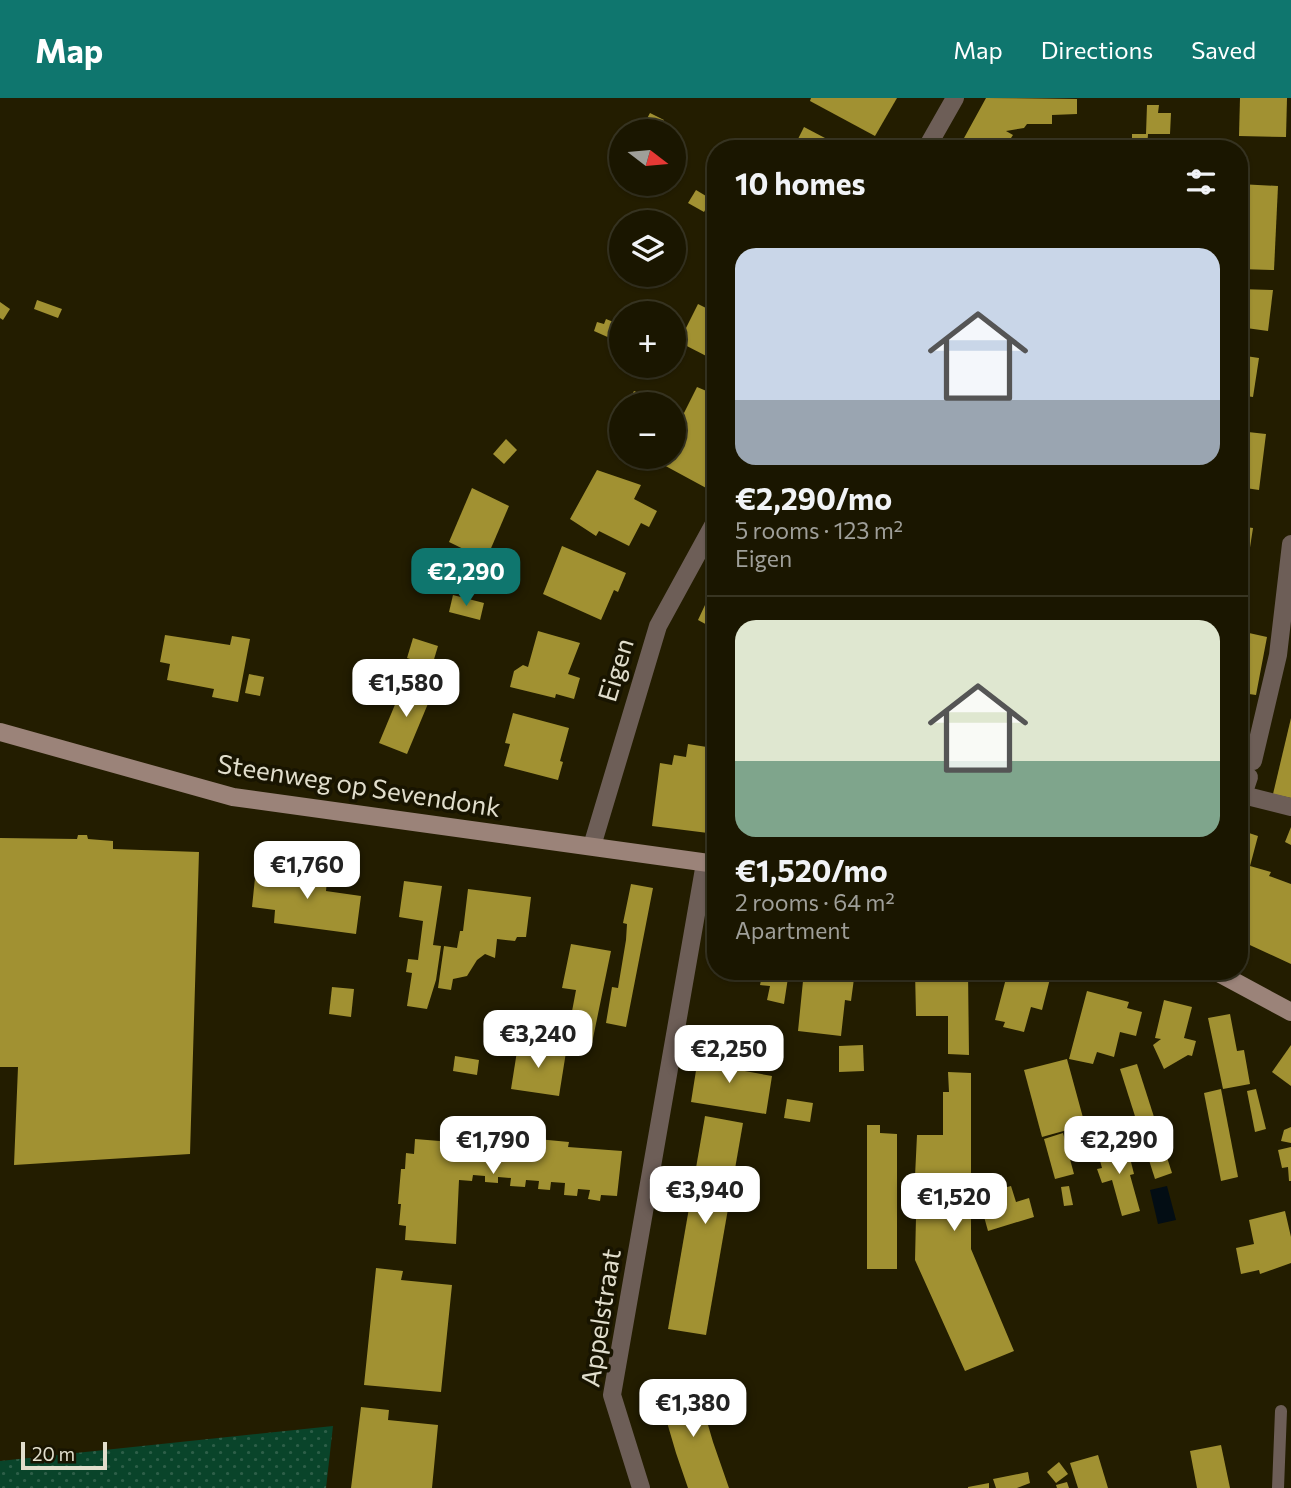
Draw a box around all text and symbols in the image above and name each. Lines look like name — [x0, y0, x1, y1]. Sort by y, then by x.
text: Map — [35, 29, 103, 70]
text: Map — [953, 35, 1003, 64]
text: Directions — [1041, 35, 1153, 64]
text: Saved — [1191, 35, 1256, 64]
north arrow — [609, 119, 686, 196]
map controls — [609, 119, 686, 469]
icon: filters — [1182, 163, 1220, 201]
text: 10 homes — [735, 164, 865, 201]
button: layers — [609, 210, 686, 287]
icon: home — [915, 293, 1041, 419]
button: + — [609, 301, 686, 378]
button: − — [609, 392, 686, 469]
text: €2,290/mo — [735, 479, 892, 516]
text: 5 rooms · 123 m² — [735, 516, 903, 544]
text: Eigen — [735, 544, 792, 572]
pin: €2,290 — [409, 548, 523, 608]
text: €2,290 — [427, 557, 505, 585]
street label: Eigen — [590, 634, 639, 705]
pin: €1,580 — [349, 660, 463, 719]
icon: home — [915, 665, 1041, 791]
text: €1,580 — [368, 668, 444, 696]
street label: Steenweg op Sevendonk — [215, 747, 503, 822]
pin: €1,760 — [250, 842, 364, 901]
text: €1,760 — [270, 850, 344, 878]
text: €1,520/mo — [735, 851, 888, 888]
text: 2 rooms · 64 m² — [735, 888, 895, 916]
text: Apartment — [735, 916, 850, 944]
pin: €3,240 — [481, 1010, 595, 1070]
text: €3,240 — [499, 1019, 577, 1047]
pin: €2,250 — [672, 1026, 786, 1085]
text: €2,250 — [691, 1034, 767, 1062]
pin: €1,790 — [436, 1116, 550, 1176]
pin: €2,290 — [1062, 1116, 1176, 1176]
text: €1,790 — [456, 1125, 530, 1153]
text: €2,290 — [1080, 1125, 1158, 1153]
pin: €3,940 — [648, 1166, 762, 1226]
pin: €1,520 — [897, 1174, 1011, 1233]
text: €3,940 — [666, 1175, 744, 1203]
text: €1,520 — [917, 1182, 991, 1210]
street label: Appelstraat — [573, 1246, 626, 1389]
pin: €1,380 — [636, 1380, 750, 1439]
text: €1,380 — [655, 1388, 731, 1416]
scale bar — [21, 1439, 107, 1471]
text: 20 m — [32, 1442, 75, 1465]

